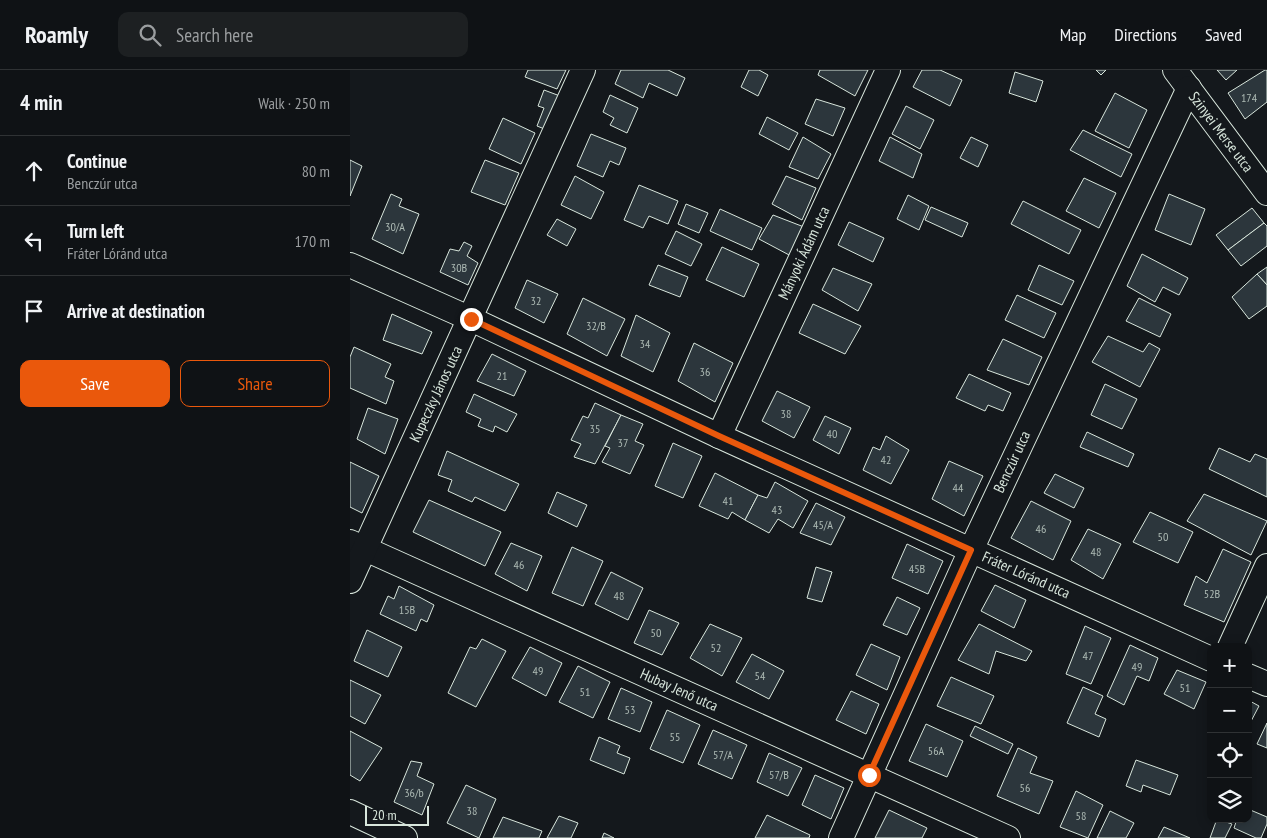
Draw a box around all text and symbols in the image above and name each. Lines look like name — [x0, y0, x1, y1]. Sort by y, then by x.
search box — [118, 12, 468, 57]
text: Roamly — [25, 19, 88, 50]
icon: search — [136, 21, 164, 49]
text: Search here — [176, 23, 253, 47]
text: Map — [1060, 23, 1086, 46]
text: Directions — [1114, 23, 1177, 46]
text: Saved — [1205, 23, 1242, 46]
street label: Szinyei Merse utca — [1185, 88, 1258, 176]
text: 4 min — [20, 89, 62, 116]
house number: 174 — [1241, 90, 1258, 105]
text: Walk · 250 m — [258, 93, 330, 113]
text: Continue — [67, 149, 127, 173]
icon: ahead — [20, 157, 48, 185]
text: 80 m — [302, 161, 330, 181]
text: Benczúr utca — [67, 173, 137, 193]
street label: Mányoki Ádám utca — [774, 203, 833, 302]
text: Turn left — [67, 219, 124, 243]
house number: 30/A — [385, 219, 405, 234]
icon: left — [20, 227, 48, 255]
text: 170 m — [295, 231, 330, 251]
text: Fráter Lóránd utca — [67, 243, 167, 263]
house number: 30B — [451, 260, 468, 275]
house number: 32 — [531, 293, 541, 308]
icon: arrive — [20, 297, 48, 325]
text: Arrive at destination — [67, 299, 205, 323]
route end — [460, 308, 483, 331]
house number: 32/B — [586, 318, 606, 333]
house number: 34 — [640, 336, 651, 351]
street label: Kupeczky János utca — [405, 343, 466, 445]
button: Save — [20, 360, 170, 407]
button: Share — [180, 360, 330, 407]
house number: 36 — [700, 364, 710, 379]
house number: 21 — [497, 368, 507, 383]
house number: 38 — [781, 406, 791, 421]
house number: 35 — [590, 421, 600, 436]
house number: 40 — [827, 426, 837, 441]
street label: Benczúr utca — [989, 428, 1034, 496]
house number: 37 — [618, 435, 628, 450]
house number: 42 — [881, 452, 891, 467]
house number: 44 — [953, 480, 964, 495]
house number: 41 — [723, 493, 733, 508]
house number: 43 — [772, 502, 782, 517]
house number: 45/A — [813, 517, 833, 532]
house number: 46 — [1036, 521, 1046, 536]
house number: 50 — [1158, 529, 1168, 544]
house number: 48 — [1091, 544, 1101, 559]
street label: Fráter Lóránd utca — [979, 547, 1073, 602]
house number: 46 — [514, 557, 524, 572]
house number: 45B — [909, 561, 926, 576]
house number: 52B — [1204, 586, 1221, 601]
house number: 48 — [614, 588, 624, 603]
house number: 15B — [399, 602, 416, 617]
house number: 50 — [651, 625, 661, 640]
house number: 52 — [711, 640, 721, 655]
map controls — [1207, 643, 1252, 823]
button: + — [1207, 643, 1252, 688]
house number: 47 — [1083, 648, 1093, 663]
house number: 49 — [1132, 659, 1142, 674]
house number: 49 — [533, 663, 543, 678]
street label: Hubay Jenő utca — [637, 664, 721, 715]
house number: 54 — [755, 668, 766, 683]
house number: 51 — [1180, 680, 1190, 695]
house number: 51 — [580, 684, 590, 699]
button: − — [1207, 688, 1252, 733]
house number: 53 — [625, 702, 635, 717]
house number: 55 — [670, 729, 680, 744]
button: locate — [1207, 733, 1252, 778]
house number: 56A — [928, 743, 945, 758]
house number: 57/A — [713, 747, 733, 762]
route start — [858, 764, 881, 787]
house number: 57/B — [769, 767, 789, 782]
button: layers — [1207, 778, 1252, 823]
house number: 56 — [1020, 780, 1030, 795]
house number: 36/b — [404, 785, 424, 800]
scale bar — [365, 803, 429, 826]
house number: 38 — [467, 803, 477, 818]
text: 20 m — [372, 806, 397, 824]
house number: 58 — [1076, 808, 1086, 823]

